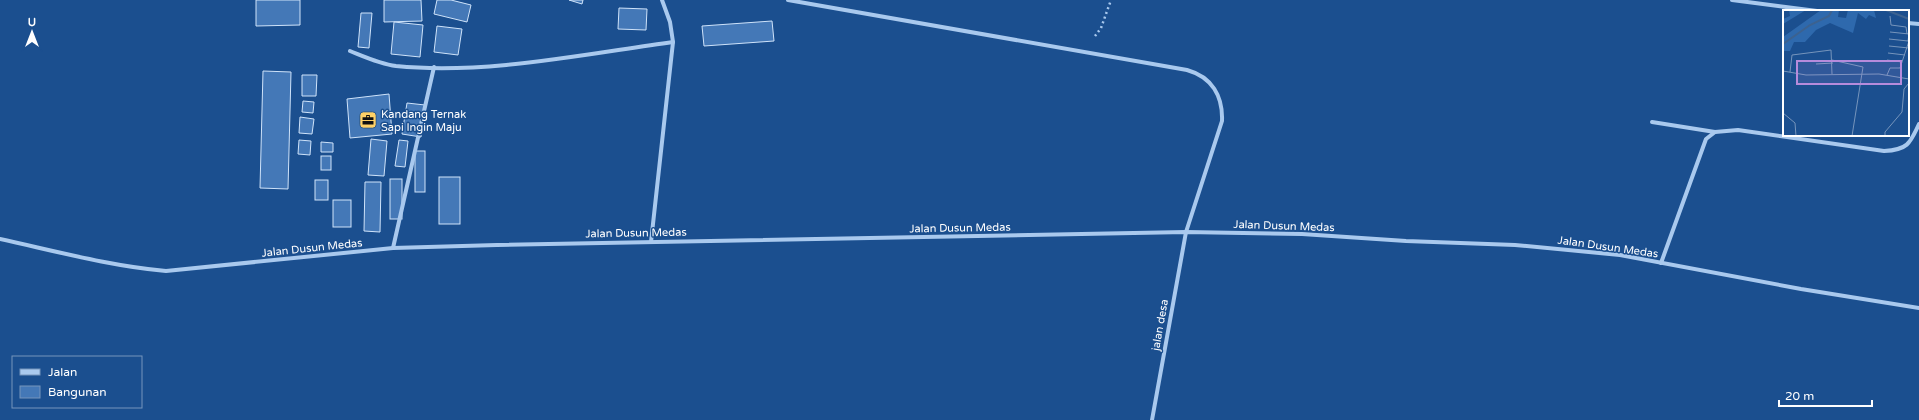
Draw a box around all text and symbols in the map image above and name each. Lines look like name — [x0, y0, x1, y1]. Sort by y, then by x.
inset map — [1783, 10, 1909, 136]
north arrow — [12, 12, 52, 52]
text: U — [28, 16, 36, 29]
place label: Kandang Ternak Sapi Ingin Maju — [381, 108, 466, 134]
office icon: Kandang Ternak Sapi Ingin Maju — [358, 110, 378, 130]
street label: Jalan Dusun Medas — [1233, 218, 1335, 234]
street label: Jalan Dusun Medas — [909, 221, 1011, 235]
street label: Jalan Dusun Medas — [585, 226, 687, 240]
street label: Jalan Dusun Medas — [1557, 234, 1659, 260]
street label: Jalan Dusun Medas — [261, 236, 363, 260]
street label: jalan desa — [1149, 298, 1171, 353]
legend — [12, 356, 142, 408]
text: Jalan — [48, 365, 77, 379]
scale bar — [1779, 382, 1872, 408]
text: Bangunan — [48, 385, 107, 399]
text: 20 m — [1785, 389, 1814, 403]

